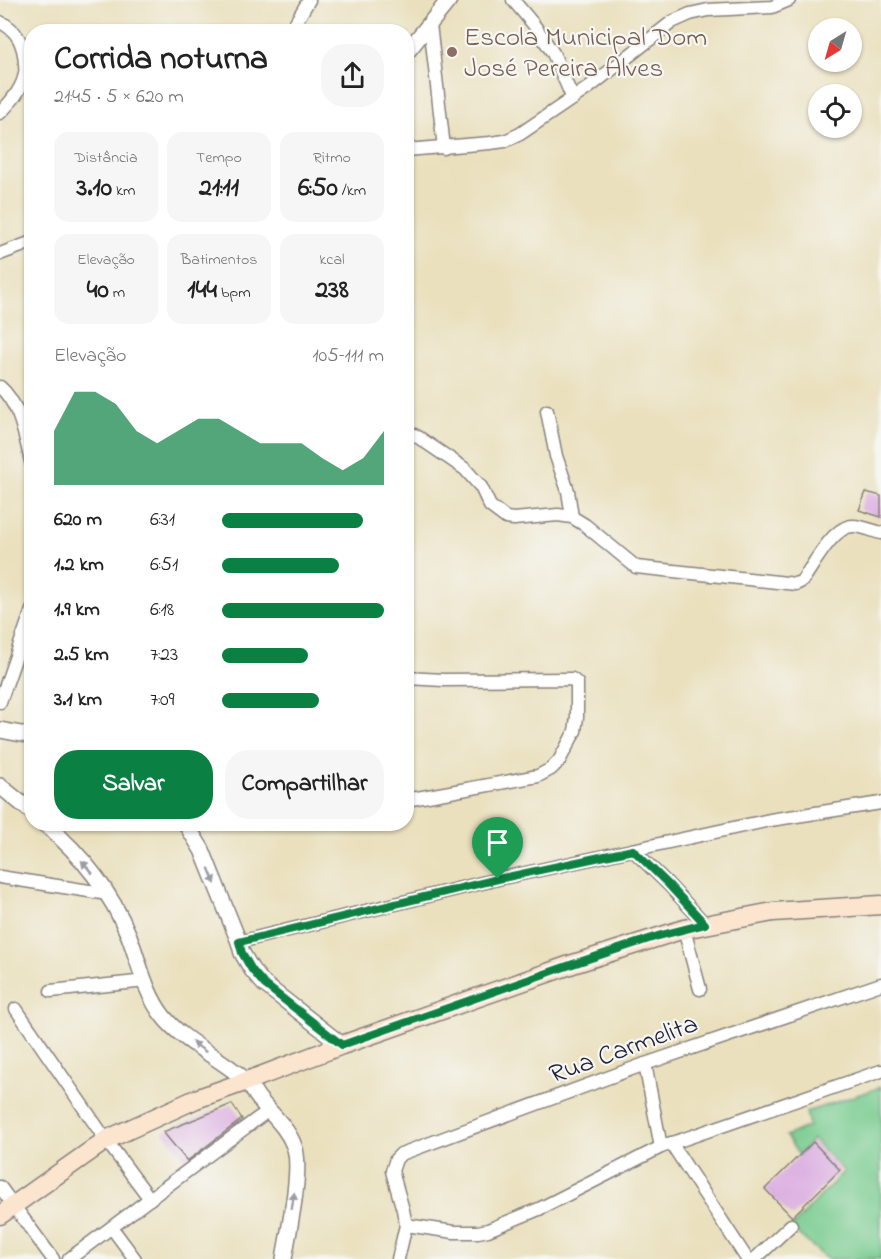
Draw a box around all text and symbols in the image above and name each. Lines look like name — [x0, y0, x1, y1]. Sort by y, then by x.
north arrow — [808, 18, 862, 72]
map controls — [808, 18, 862, 138]
place label: Escola Municipal Dom José Pereira Alves — [464, 19, 707, 89]
text: Corrida noturna — [54, 36, 268, 84]
button: share — [321, 44, 384, 107]
marker: Escola Municipal Dom José Pereira Alves — [445, 45, 459, 59]
text: 21:45 · 5 × 620 m — [54, 83, 184, 112]
button: locate — [808, 84, 862, 138]
text: Distância — [74, 146, 138, 170]
text: Tempo — [196, 146, 242, 170]
text: Ritmo — [313, 146, 351, 170]
text: 3.10 — [77, 170, 112, 208]
text: 21:11 — [199, 170, 239, 208]
text: 6:50 — [298, 170, 338, 208]
text: km — [112, 179, 135, 203]
text: /km — [338, 179, 366, 203]
text: Elevação — [77, 248, 135, 272]
text: Batimentos — [181, 248, 257, 272]
text: kcal — [319, 248, 345, 272]
text: 40 — [87, 272, 109, 310]
text: 144 — [187, 272, 217, 310]
text: 238 — [315, 272, 349, 310]
text: m — [109, 281, 125, 305]
text: bpm — [217, 281, 251, 305]
text: Elevação — [54, 342, 126, 371]
text: 105–111 m — [312, 342, 384, 371]
text: 620 m — [54, 506, 102, 535]
text: 6:31 — [150, 506, 175, 535]
text: 1.2 km — [54, 551, 104, 580]
text: 6:51 — [150, 551, 178, 580]
text: 1.9 km — [54, 596, 100, 625]
text: 6:18 — [150, 596, 174, 625]
text: 2.5 km — [54, 641, 109, 670]
text: 7:23 — [150, 641, 178, 670]
text: 3.1 km — [54, 686, 102, 715]
text: 7:09 — [150, 686, 175, 715]
button: Salvar — [54, 750, 213, 819]
button: Compartilhar — [225, 750, 384, 819]
pin — [472, 817, 523, 879]
icon: arrive — [481, 826, 514, 859]
one-way arrow — [81, 860, 94, 875]
one-way arrow — [207, 867, 217, 885]
street label: Rua Carmelita — [544, 1005, 704, 1095]
one-way arrow — [192, 1041, 208, 1053]
one-way arrow — [288, 1192, 297, 1211]

